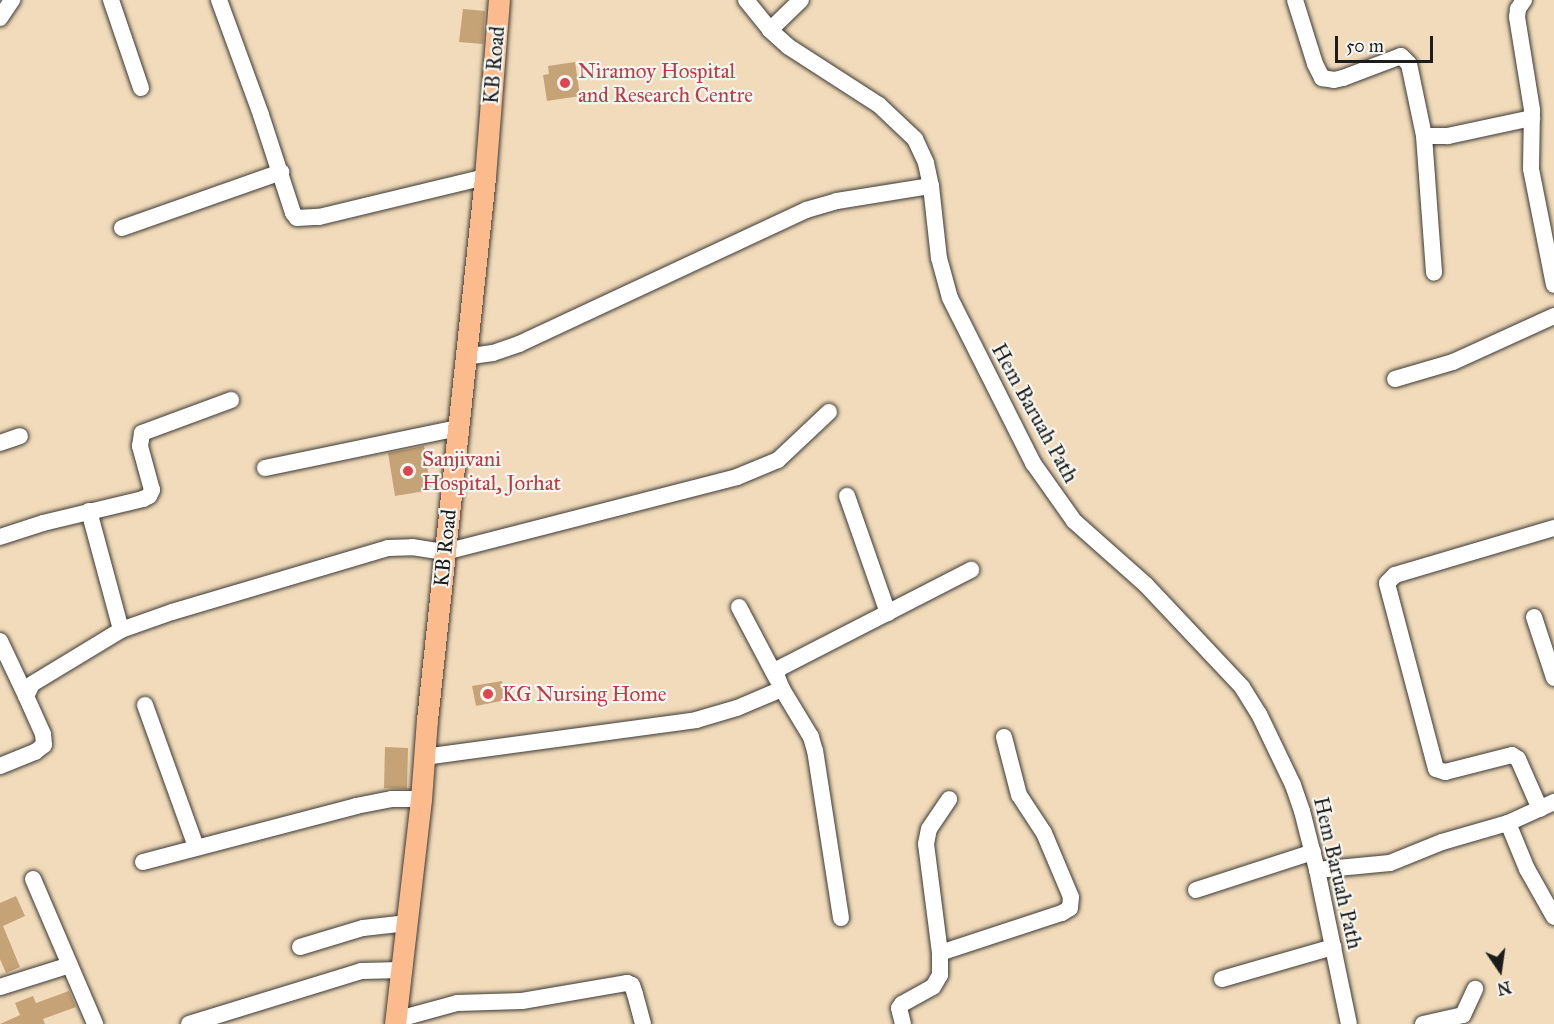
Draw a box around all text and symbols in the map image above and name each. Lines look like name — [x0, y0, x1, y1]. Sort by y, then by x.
scale bar — [1338, 24, 1436, 62]
street label: KB Road — [478, 25, 510, 105]
text: 50 m — [1346, 35, 1384, 57]
place label: Niramoy Hospital and Research Centre — [578, 58, 753, 108]
marker: Niramoy Hospital and Research Centre — [556, 74, 574, 92]
street label: Hem Baruah Path — [986, 339, 1084, 487]
place label: Sanjivani Hospital, Jorhat — [422, 446, 561, 496]
marker: Sanjivani Hospital, Jorhat — [399, 462, 417, 480]
street label: KB Road — [428, 508, 462, 588]
place label: KG Nursing Home — [502, 681, 667, 707]
marker: KG Nursing Home — [479, 685, 497, 703]
street label: Hem Baruah Path — [1308, 794, 1368, 952]
north arrow — [1470, 940, 1530, 1000]
text: N — [1495, 977, 1513, 999]

